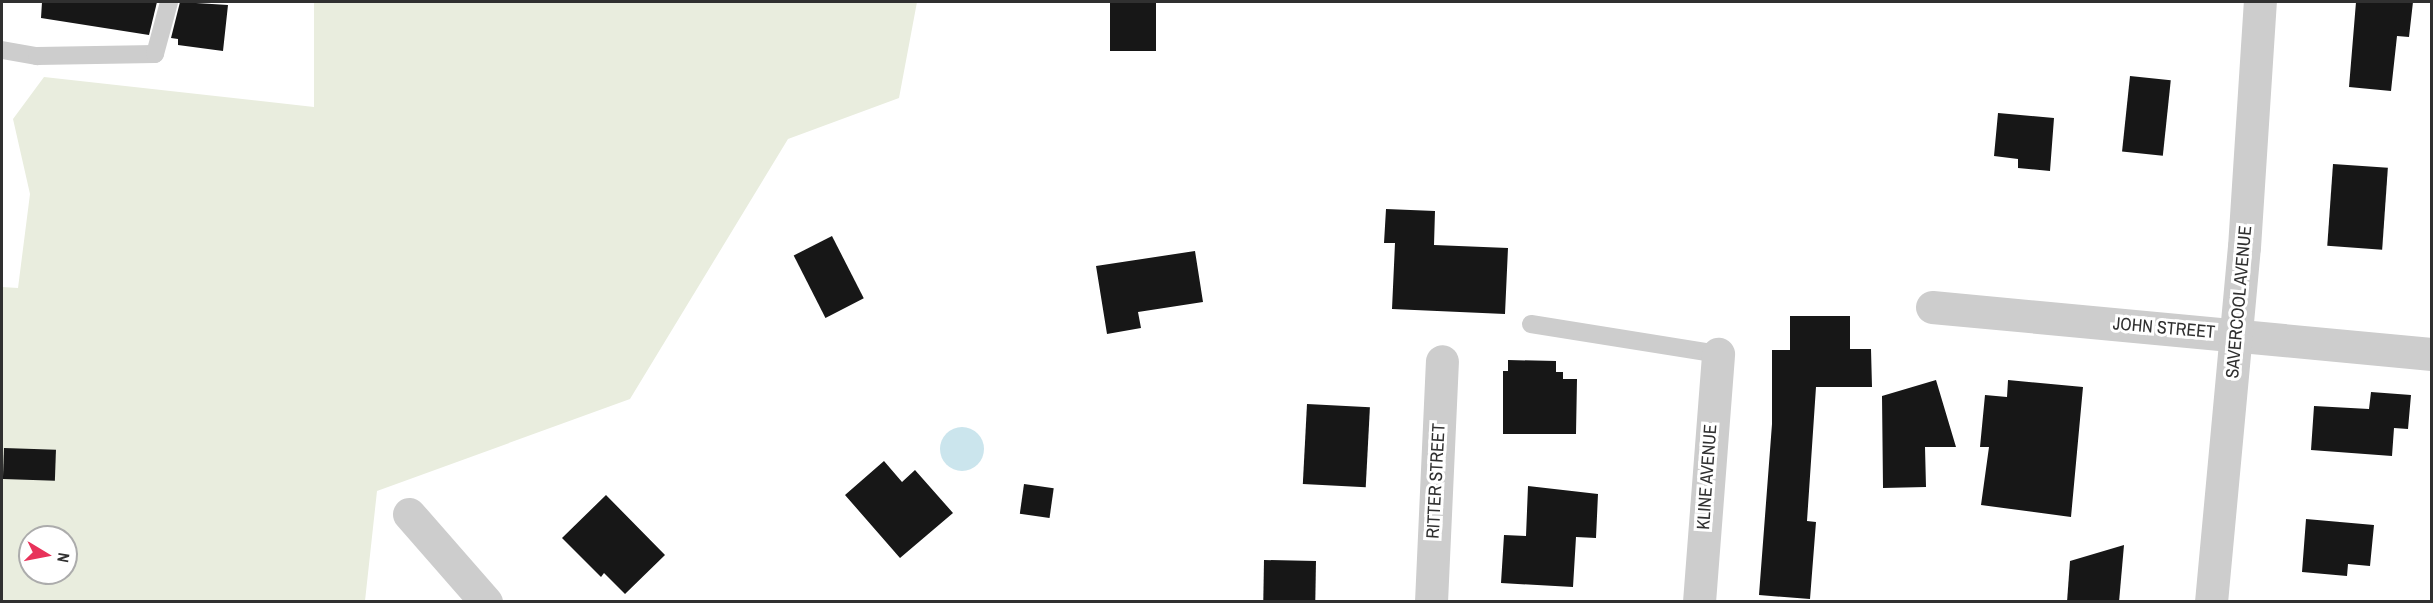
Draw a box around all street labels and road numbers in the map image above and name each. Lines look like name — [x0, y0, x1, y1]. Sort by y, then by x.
street label: SAVERCOOL AVENUE — [2222, 224, 2256, 380]
street label: JOHN STREET — [2112, 313, 2216, 343]
street label: RITTER STREET — [1422, 423, 1450, 539]
street label: KLINE AVENUE — [1693, 423, 1721, 531]

